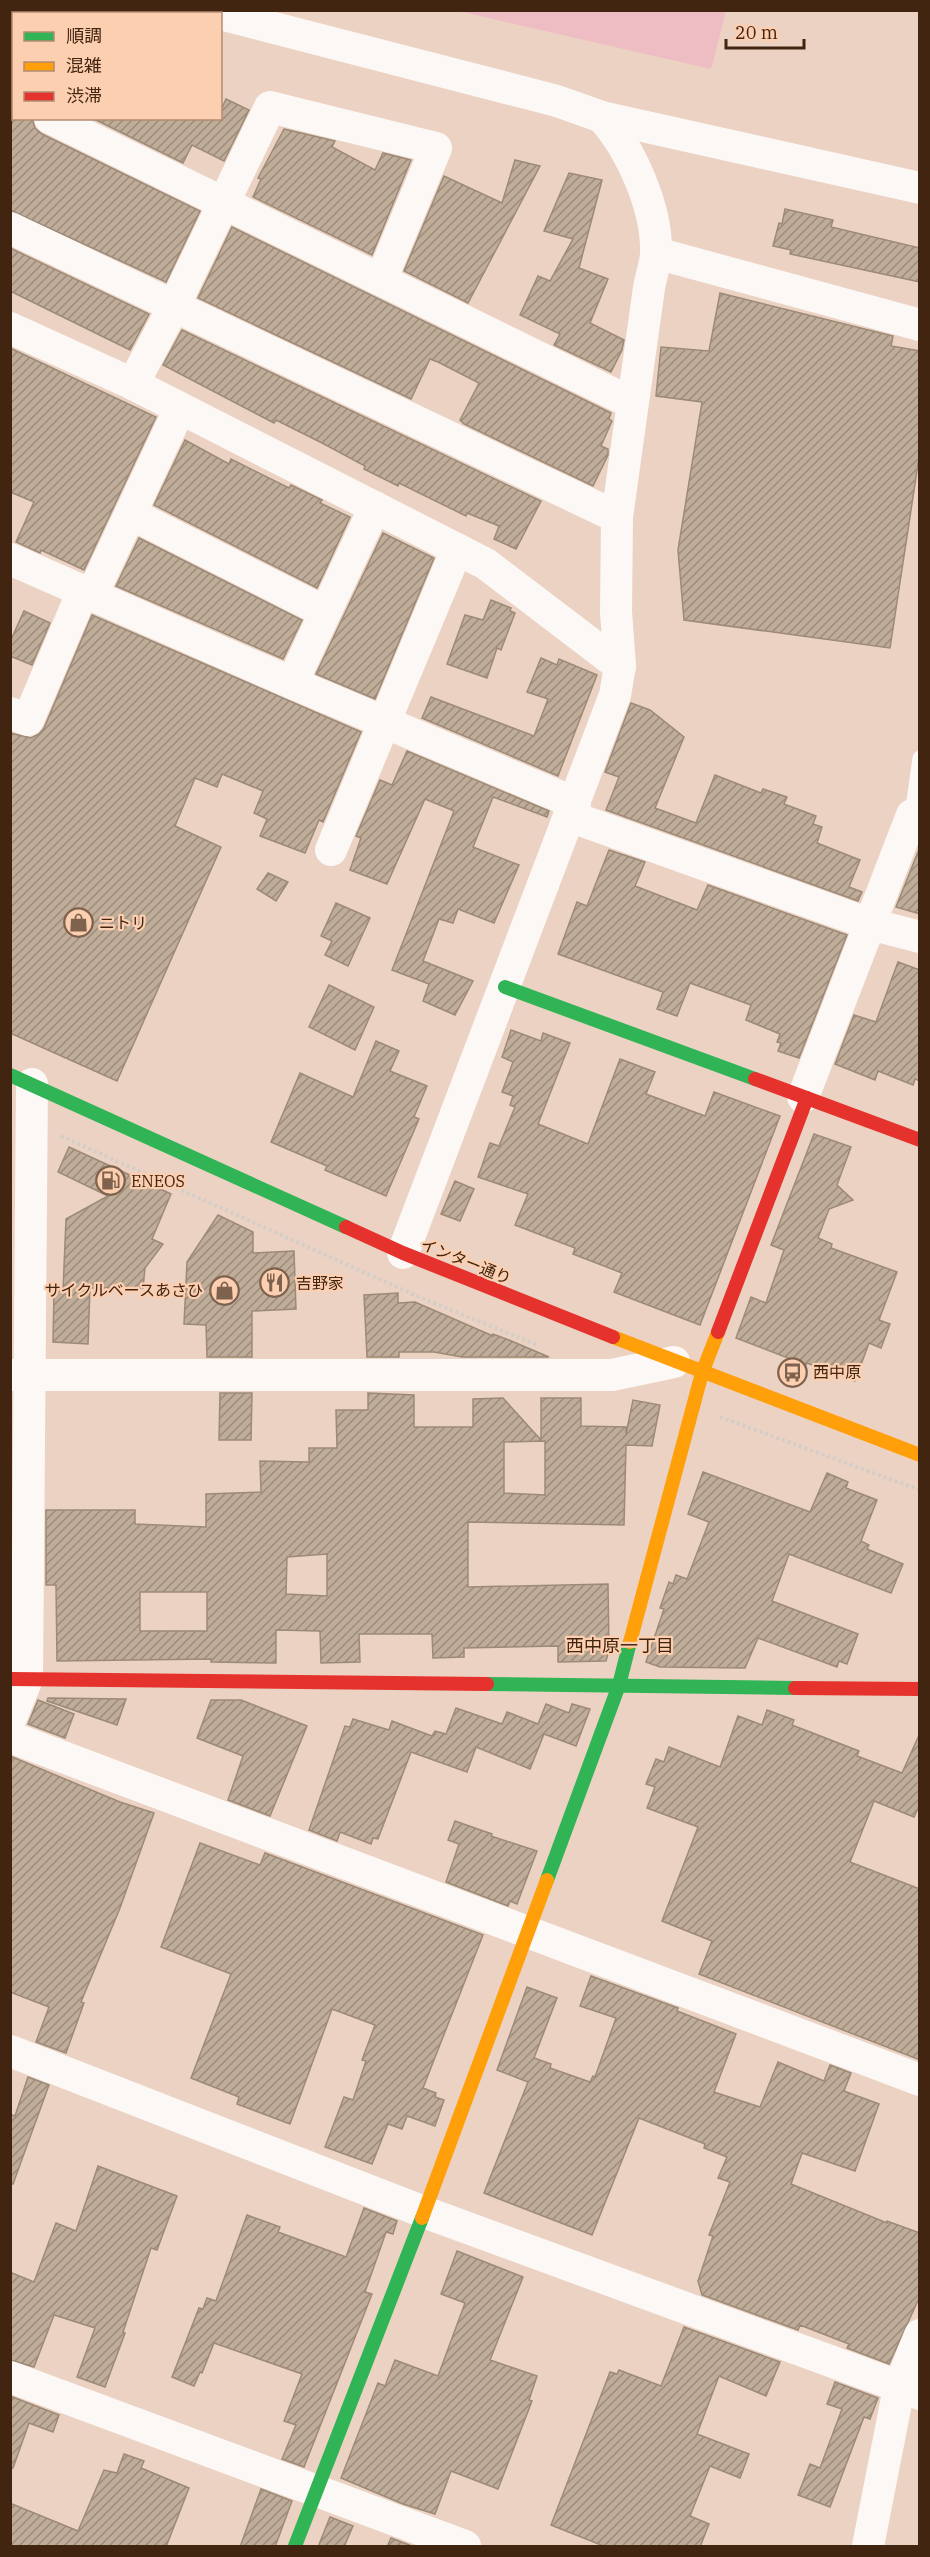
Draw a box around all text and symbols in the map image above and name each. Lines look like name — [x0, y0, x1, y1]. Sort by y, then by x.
legend — [12, 12, 222, 120]
scale bar — [726, 12, 804, 50]
text: 20 m — [735, 21, 778, 44]
text: 順調 — [66, 24, 102, 47]
text: 混雑 — [66, 54, 102, 77]
text: 渋滞 — [66, 84, 102, 107]
shop icon: ニトリ — [62, 907, 94, 939]
place label: ニトリ — [99, 913, 147, 933]
fuel station icon: ENEOS — [94, 1165, 126, 1197]
place label: ENEOS — [131, 1171, 185, 1191]
street label: インター通り — [418, 1234, 514, 1288]
restaurant icon: 吉野家 — [259, 1267, 291, 1299]
place label: 吉野家 — [296, 1273, 344, 1293]
shop icon: サイクルベースあさひ — [208, 1274, 240, 1306]
place label: サイクルベースあさひ — [45, 1280, 203, 1300]
bus stop icon: 西中原 — [776, 1356, 808, 1388]
place label: 西中原 — [813, 1362, 861, 1382]
district label: 西中原一丁目 — [566, 1634, 674, 1657]

